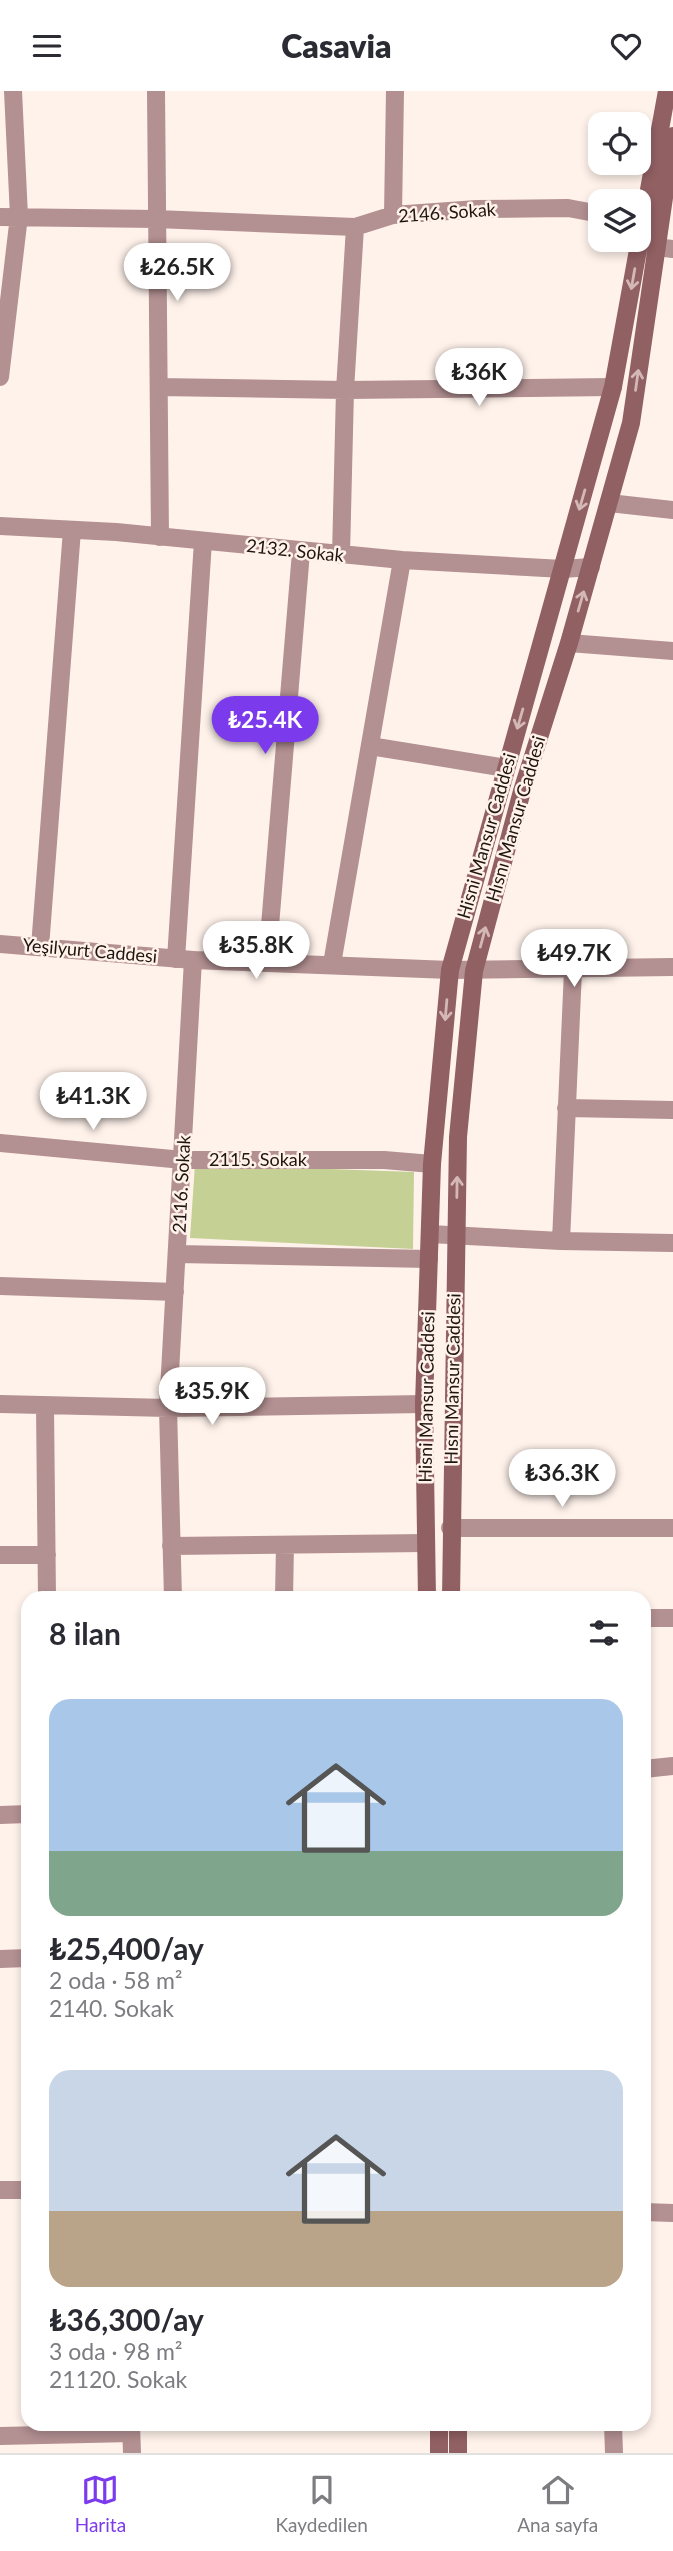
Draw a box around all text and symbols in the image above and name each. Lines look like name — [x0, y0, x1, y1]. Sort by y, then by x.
text: Casavia — [281, 26, 392, 65]
icon: menu — [28, 27, 66, 65]
icon: heart — [607, 27, 645, 65]
map controls — [588, 112, 651, 252]
button: locate — [588, 112, 651, 175]
button: layers — [588, 189, 651, 252]
street label: 2146. Sokak — [397, 198, 497, 226]
pin: ₺26.5K — [120, 243, 234, 303]
text: ₺26.5K — [140, 252, 214, 280]
one-way arrow — [626, 267, 640, 290]
pin: ₺36K — [438, 349, 520, 408]
text: ₺36K — [451, 357, 507, 385]
one-way arrow — [630, 370, 643, 392]
one-way arrow — [575, 488, 588, 511]
street label: 2132. Sokak — [245, 534, 346, 566]
one-way arrow — [575, 590, 588, 612]
pin: ₺25.4K — [208, 697, 322, 756]
text: ₺25.4K — [228, 705, 302, 733]
one-way arrow — [513, 707, 526, 730]
street label: Hısnı Mansur Caddesi — [481, 733, 549, 904]
street label: Hisni Mansur Caddesi — [452, 750, 520, 921]
pin: ₺35.8K — [199, 921, 313, 981]
one-way arrow — [477, 926, 490, 948]
pin: ₺49.7K — [517, 929, 631, 989]
text: ₺35.8K — [219, 930, 293, 958]
street label: Yeşilyurt Caddesi — [22, 933, 158, 967]
text: ₺49.7K — [537, 938, 611, 966]
one-way arrow — [439, 999, 452, 1021]
pin: ₺41.3K — [36, 1073, 150, 1132]
text: ₺41.3K — [56, 1081, 130, 1109]
street label: 2116. Sokak — [167, 1134, 195, 1233]
street label: 2115. Sokak — [209, 1148, 308, 1170]
one-way arrow — [450, 1175, 463, 1198]
street label: Hısnı Mansur Caddesi — [440, 1293, 464, 1465]
street label: Hisni Mansur Caddesi — [414, 1311, 438, 1483]
pin: ₺35.9K — [155, 1367, 269, 1427]
text: ₺35.9K — [175, 1376, 249, 1404]
pin: ₺36.3K — [505, 1449, 619, 1509]
text: ₺36.3K — [525, 1458, 599, 1486]
icon: filters — [585, 1614, 623, 1652]
text: 8 ilan — [49, 1615, 121, 1651]
icon: home — [273, 1745, 399, 1871]
text: ₺25,400/ay — [49, 1930, 204, 1966]
text: 2 oda · 58 m² — [49, 1966, 183, 1994]
text: 2140. Sokak — [49, 1994, 174, 2022]
icon: home — [273, 2116, 399, 2242]
text: ₺36,300/ay — [49, 2301, 204, 2337]
text: 3 oda · 98 m² — [49, 2337, 183, 2365]
text: 21120. Sokak — [49, 2365, 187, 2393]
tab: Harita — [75, 2471, 126, 2536]
tab: Kaydedilen — [276, 2471, 368, 2536]
tab: Ana sayfa — [517, 2471, 598, 2536]

